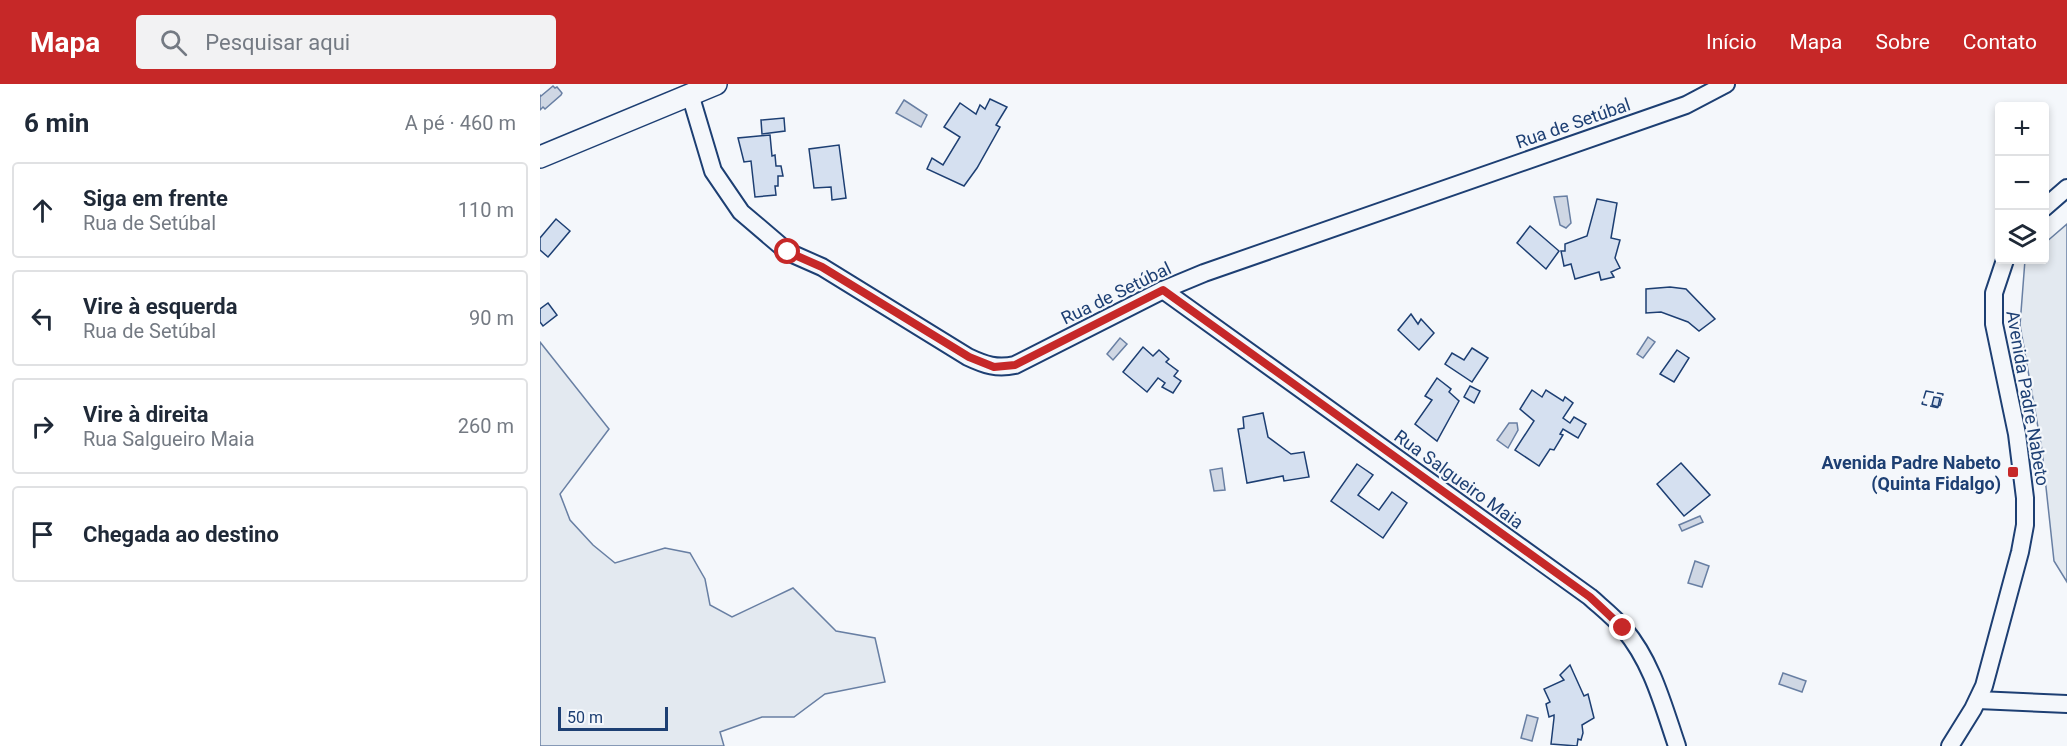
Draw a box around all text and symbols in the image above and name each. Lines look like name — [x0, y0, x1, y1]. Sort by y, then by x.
search box — [136, 15, 556, 69]
text: Mapa — [30, 26, 100, 59]
icon: search — [157, 26, 190, 59]
text: Pesquisar aqui — [205, 30, 350, 55]
text: Início — [1706, 30, 1757, 54]
text: Mapa — [1790, 30, 1843, 54]
text: Sobre — [1876, 30, 1930, 54]
text: Contato — [1963, 30, 2037, 54]
street label: Rua de Setúbal — [1513, 94, 1633, 152]
map controls — [1995, 102, 2049, 264]
button: + — [1995, 102, 2049, 156]
text: 6 min — [24, 108, 89, 138]
text: A pé · 460 m — [405, 111, 516, 135]
button: − — [1995, 156, 2049, 210]
text: Siga em frente — [83, 186, 228, 211]
icon: ahead — [26, 194, 59, 227]
text: 110 m — [458, 198, 514, 222]
button: layers — [1995, 210, 2049, 264]
text: Rua de Setúbal — [83, 211, 216, 235]
route start — [774, 238, 800, 264]
street label: Rua de Setúbal — [1058, 257, 1174, 329]
text: Vire à esquerda — [83, 294, 237, 319]
icon: left — [26, 302, 59, 335]
text: 90 m — [469, 306, 514, 330]
street label: Avenida Padre Nabeto — [2002, 309, 2054, 487]
text: Rua de Setúbal — [83, 319, 216, 343]
text: Vire à direita — [83, 402, 209, 427]
icon: right — [26, 410, 59, 443]
text: 260 m — [458, 414, 514, 438]
street label: Rua Salgueiro Maia — [1390, 425, 1528, 533]
text: Rua Salgueiro Maia — [83, 427, 255, 451]
place label: Avenida Padre Nabeto (Quinta Fidalgo) — [1821, 452, 2001, 495]
marker: Avenida Padre Nabeto (Quinta Fidalgo) — [2006, 465, 2020, 479]
icon: arrive — [26, 518, 59, 551]
text: Chegada ao destino — [83, 522, 279, 547]
route end — [1609, 614, 1635, 640]
scale bar — [558, 704, 668, 732]
text: 50 m — [567, 708, 603, 727]

